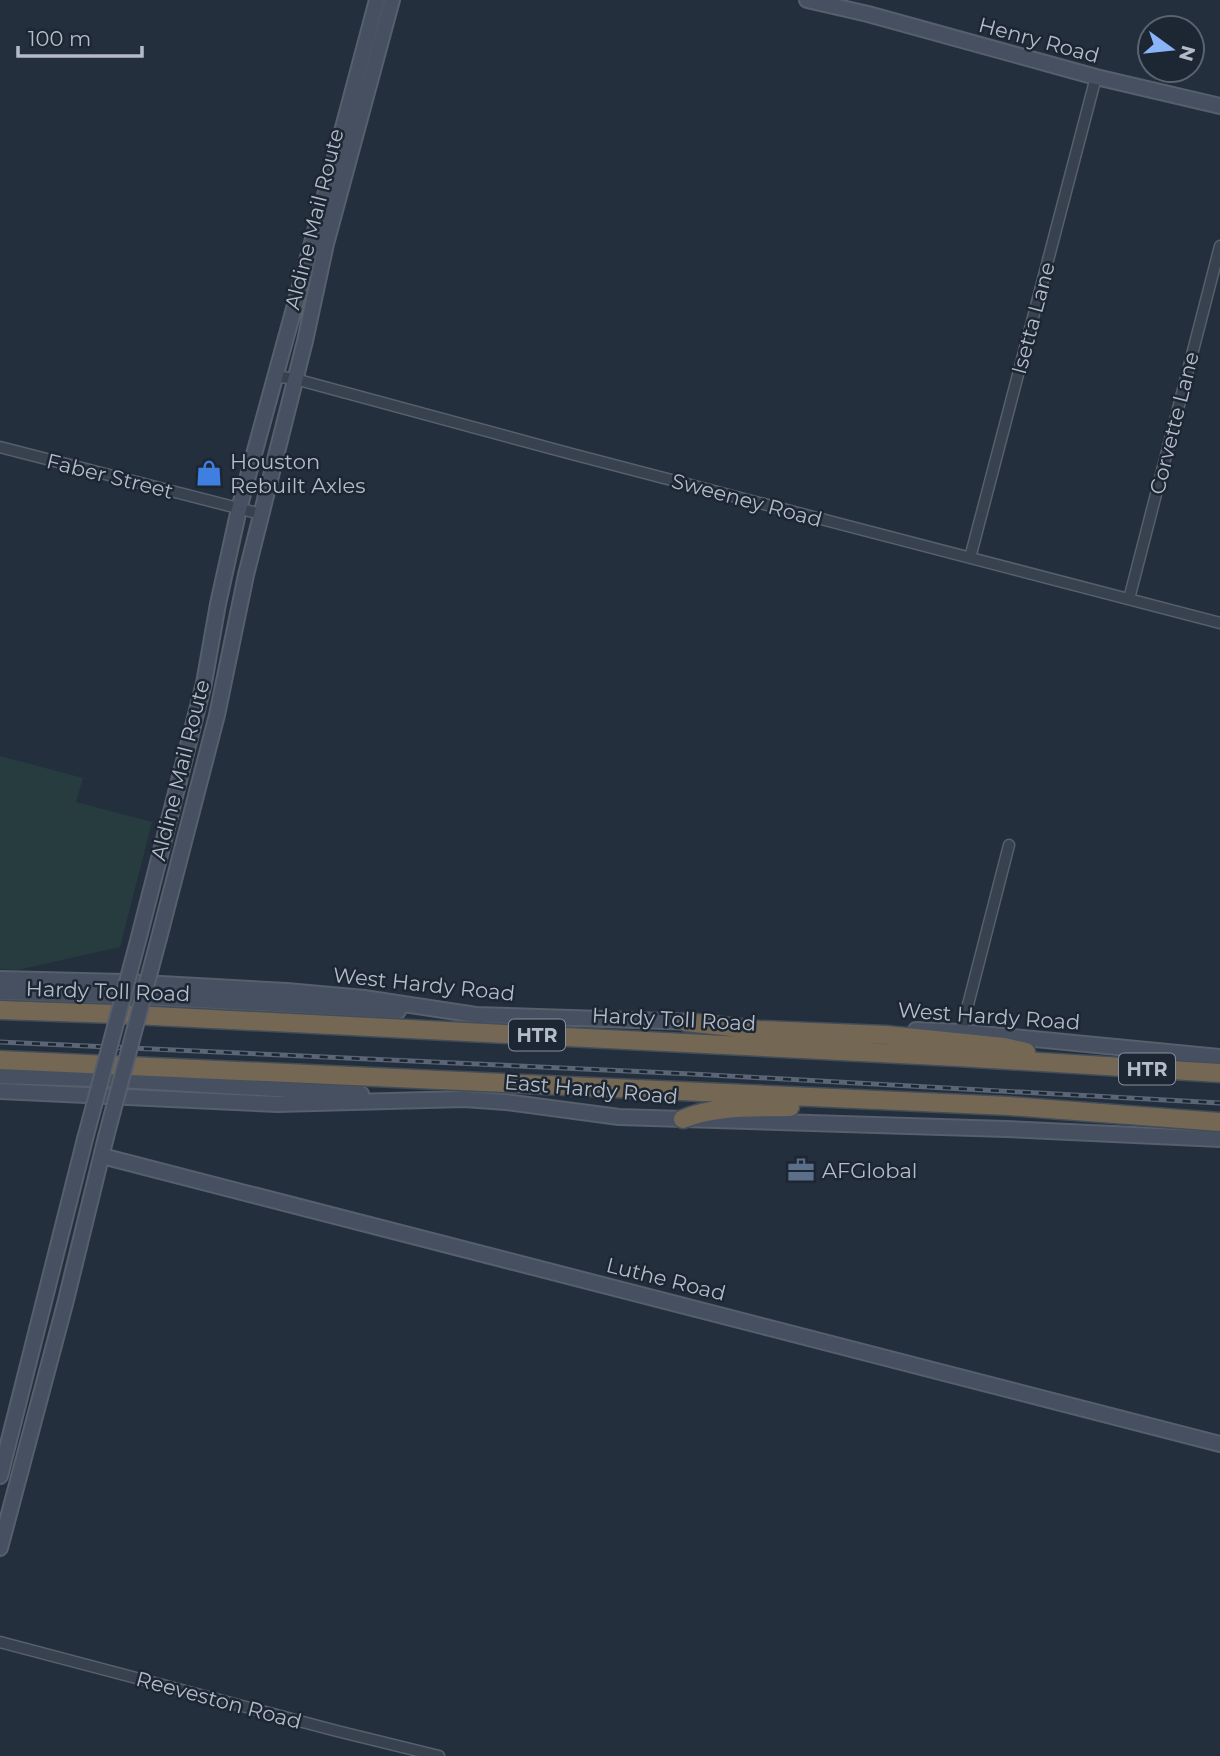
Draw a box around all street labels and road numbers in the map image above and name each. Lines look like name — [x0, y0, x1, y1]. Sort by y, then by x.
street label: Henry Road — [976, 12, 1102, 68]
street label: Aldine Mail Route — [279, 126, 349, 312]
street label: Isetta Lane — [1006, 259, 1060, 377]
street label: Corvette Lane — [1144, 349, 1204, 497]
street label: Faber Street — [44, 448, 176, 504]
street label: Sweeney Road — [669, 468, 825, 532]
street label: Aldine Mail Route — [145, 677, 215, 863]
street label: West Hardy Road — [332, 962, 516, 1006]
street label: Hardy Toll Road — [25, 976, 191, 1006]
street label: West Hardy Road — [897, 997, 1081, 1035]
street label: Hardy Toll Road — [591, 1002, 757, 1036]
road number: HTR — [509, 1020, 565, 1050]
road number: HTR — [1119, 1054, 1175, 1084]
street label: East Hardy Road — [503, 1069, 679, 1109]
street label: Luthe Road — [604, 1252, 728, 1306]
street label: Reeveston Road — [134, 1666, 304, 1734]

